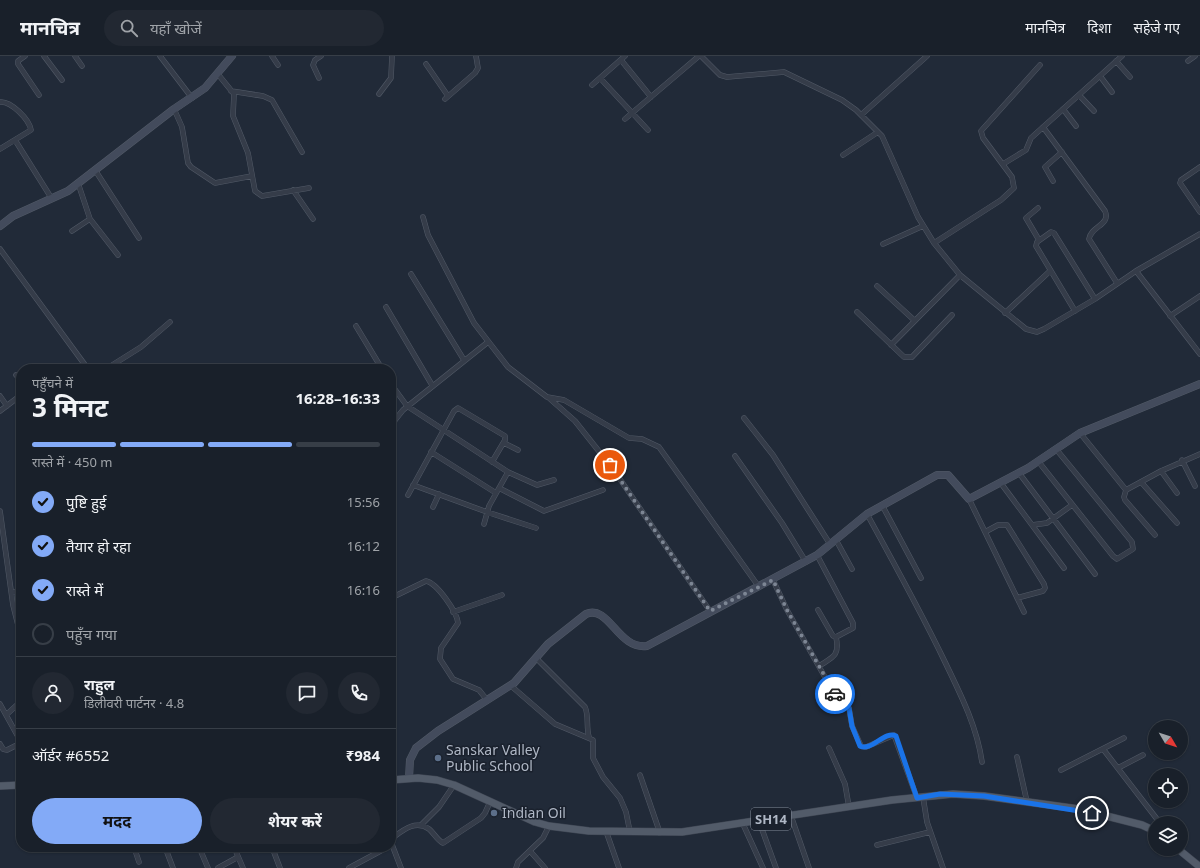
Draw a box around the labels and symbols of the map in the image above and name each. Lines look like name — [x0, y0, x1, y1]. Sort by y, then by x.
pin — [593, 448, 627, 482]
courier — [815, 674, 855, 714]
north arrow — [1148, 720, 1188, 760]
place label: Sanskar Valley Public School — [446, 740, 540, 775]
marker: Sanskar Valley Public School — [433, 753, 443, 763]
pin — [1075, 796, 1109, 830]
place label: Indian Oil — [502, 803, 566, 822]
marker: Indian Oil — [489, 808, 499, 818]
road number: SH14 — [751, 808, 791, 830]

